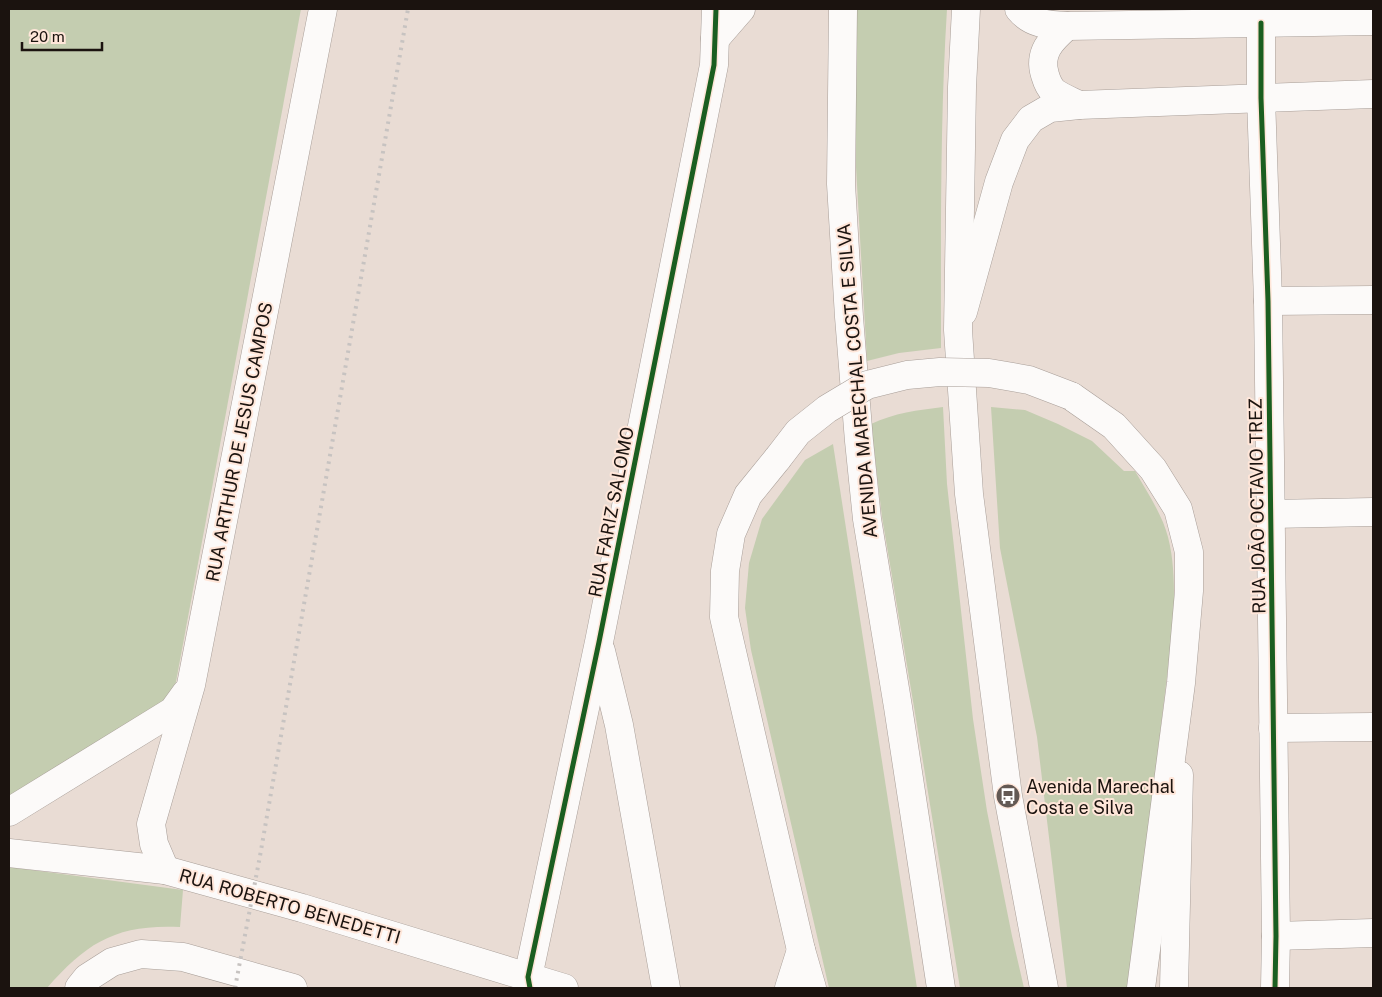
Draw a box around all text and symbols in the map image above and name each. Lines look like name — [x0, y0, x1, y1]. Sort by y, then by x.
scale bar — [22, 20, 102, 52]
text: 20 m — [30, 28, 65, 45]
street label: AVENIDA MARECHAL COSTA E SILVA — [833, 222, 881, 539]
street label: RUA ARTHUR DE JESUS CAMPOS — [202, 300, 276, 584]
street label: RUA JOÃO OCTAVIO TREZ — [1244, 398, 1269, 614]
street label: RUA FARIZ SALOMO — [584, 425, 638, 599]
place label: Avenida Marechal Costa e Silva — [1026, 776, 1175, 818]
bus stop icon: Avenida Marechal Costa e Silva — [995, 783, 1021, 809]
street label: RUA ROBERTO BENEDETTI — [177, 864, 403, 948]

